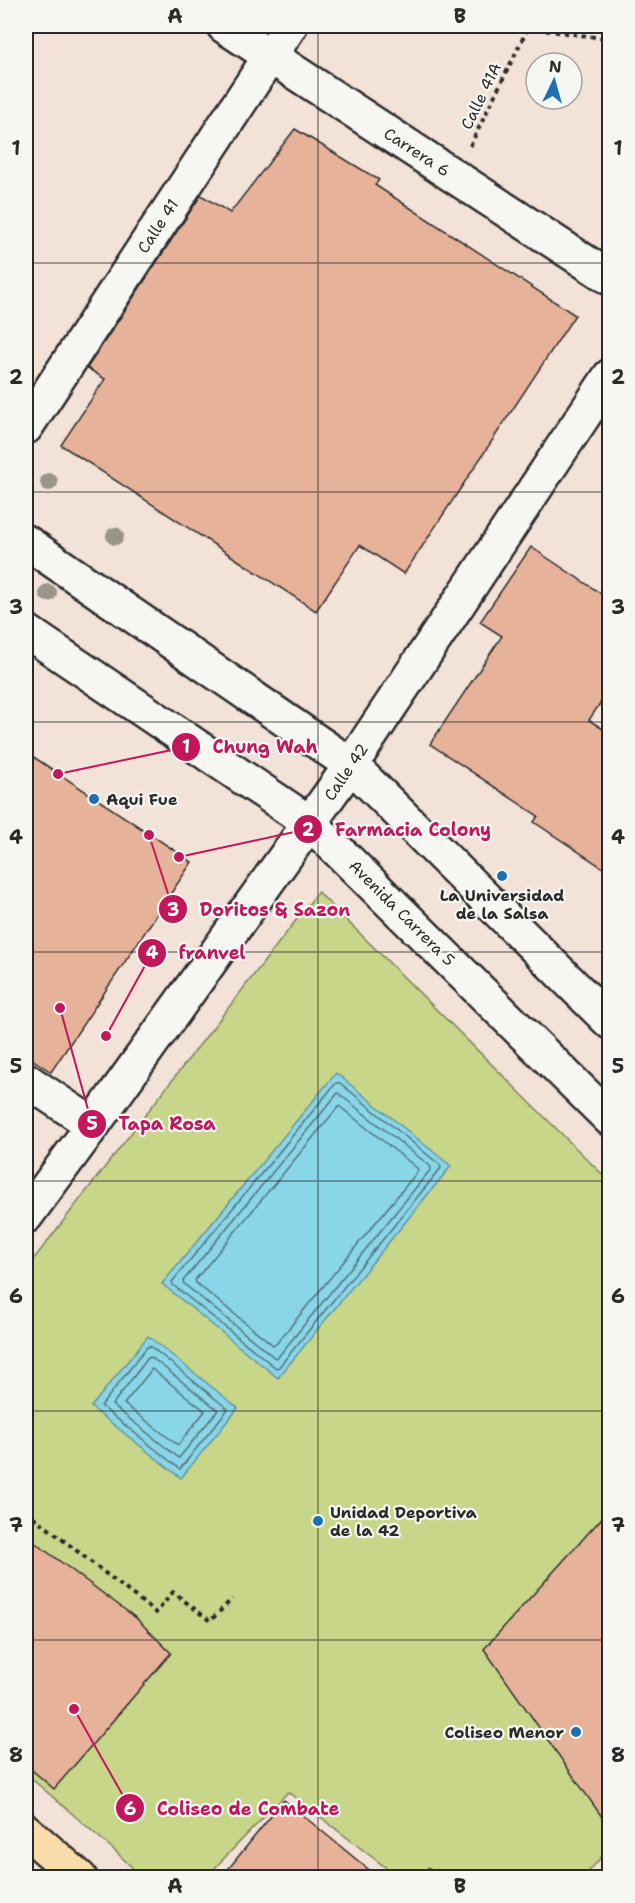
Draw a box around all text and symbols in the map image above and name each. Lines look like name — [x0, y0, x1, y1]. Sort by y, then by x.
text: A — [167, 3, 183, 29]
text: B — [454, 3, 466, 29]
north arrow — [524, 51, 584, 111]
text: N — [548, 56, 562, 78]
street label: Calle 41A — [456, 59, 506, 133]
street label: Carrera 6 — [380, 123, 454, 181]
text: 1 — [11, 135, 21, 161]
text: 1 — [613, 135, 623, 161]
street label: Calle 41 — [133, 195, 183, 257]
text: 2 — [9, 364, 23, 390]
text: 2 — [611, 364, 625, 390]
text: 3 — [9, 594, 23, 620]
text: 3 — [611, 594, 625, 620]
callout: Chung Wah — [171, 729, 330, 765]
text: 1 — [182, 735, 190, 759]
text: Chung Wah — [213, 735, 317, 759]
street label: Calle 42 — [319, 739, 373, 805]
place label: Aqui Fue — [106, 789, 178, 810]
marker: Aqui Fue — [87, 792, 101, 806]
callout: Farmacia Colony — [293, 811, 503, 847]
text: 2 — [302, 818, 315, 842]
text: Farmacia Colony — [335, 818, 491, 842]
text: 4 — [9, 824, 23, 850]
text: 4 — [611, 824, 625, 850]
street label: Avenida Carrera 5 — [344, 855, 460, 971]
marker: La Universidad de la Salsa — [495, 869, 509, 883]
place label: La Universidad de la Salsa — [440, 885, 564, 924]
callout: Doritos & Sazon — [158, 891, 362, 927]
text: 3 — [167, 898, 179, 922]
text: Doritos & Sazon — [200, 898, 350, 922]
callout: franvel — [137, 935, 258, 971]
text: 4 — [146, 941, 159, 965]
text: franvel — [178, 941, 246, 965]
text: 5 — [10, 1053, 22, 1079]
text: 5 — [612, 1053, 624, 1079]
callout: Tapa Rosa — [77, 1106, 228, 1142]
text: 5 — [86, 1112, 98, 1136]
text: Tapa Rosa — [118, 1112, 216, 1136]
text: 6 — [9, 1283, 23, 1309]
text: 6 — [611, 1283, 625, 1309]
place label: Unidad Deportiva de la 42 — [330, 1502, 477, 1541]
text: 7 — [9, 1512, 23, 1538]
text: 7 — [611, 1512, 625, 1538]
marker: Unidad Deportiva de la 42 — [311, 1514, 325, 1528]
place label: Coliseo Menor — [445, 1722, 564, 1743]
marker: Coliseo Menor — [569, 1725, 583, 1739]
text: 8 — [9, 1742, 23, 1768]
text: 8 — [611, 1742, 625, 1768]
callout: Coliseo de Combate — [115, 1790, 351, 1826]
text: 6 — [124, 1797, 136, 1821]
text: Coliseo de Combate — [157, 1797, 340, 1821]
text: A — [167, 1873, 183, 1899]
text: B — [454, 1873, 466, 1899]

